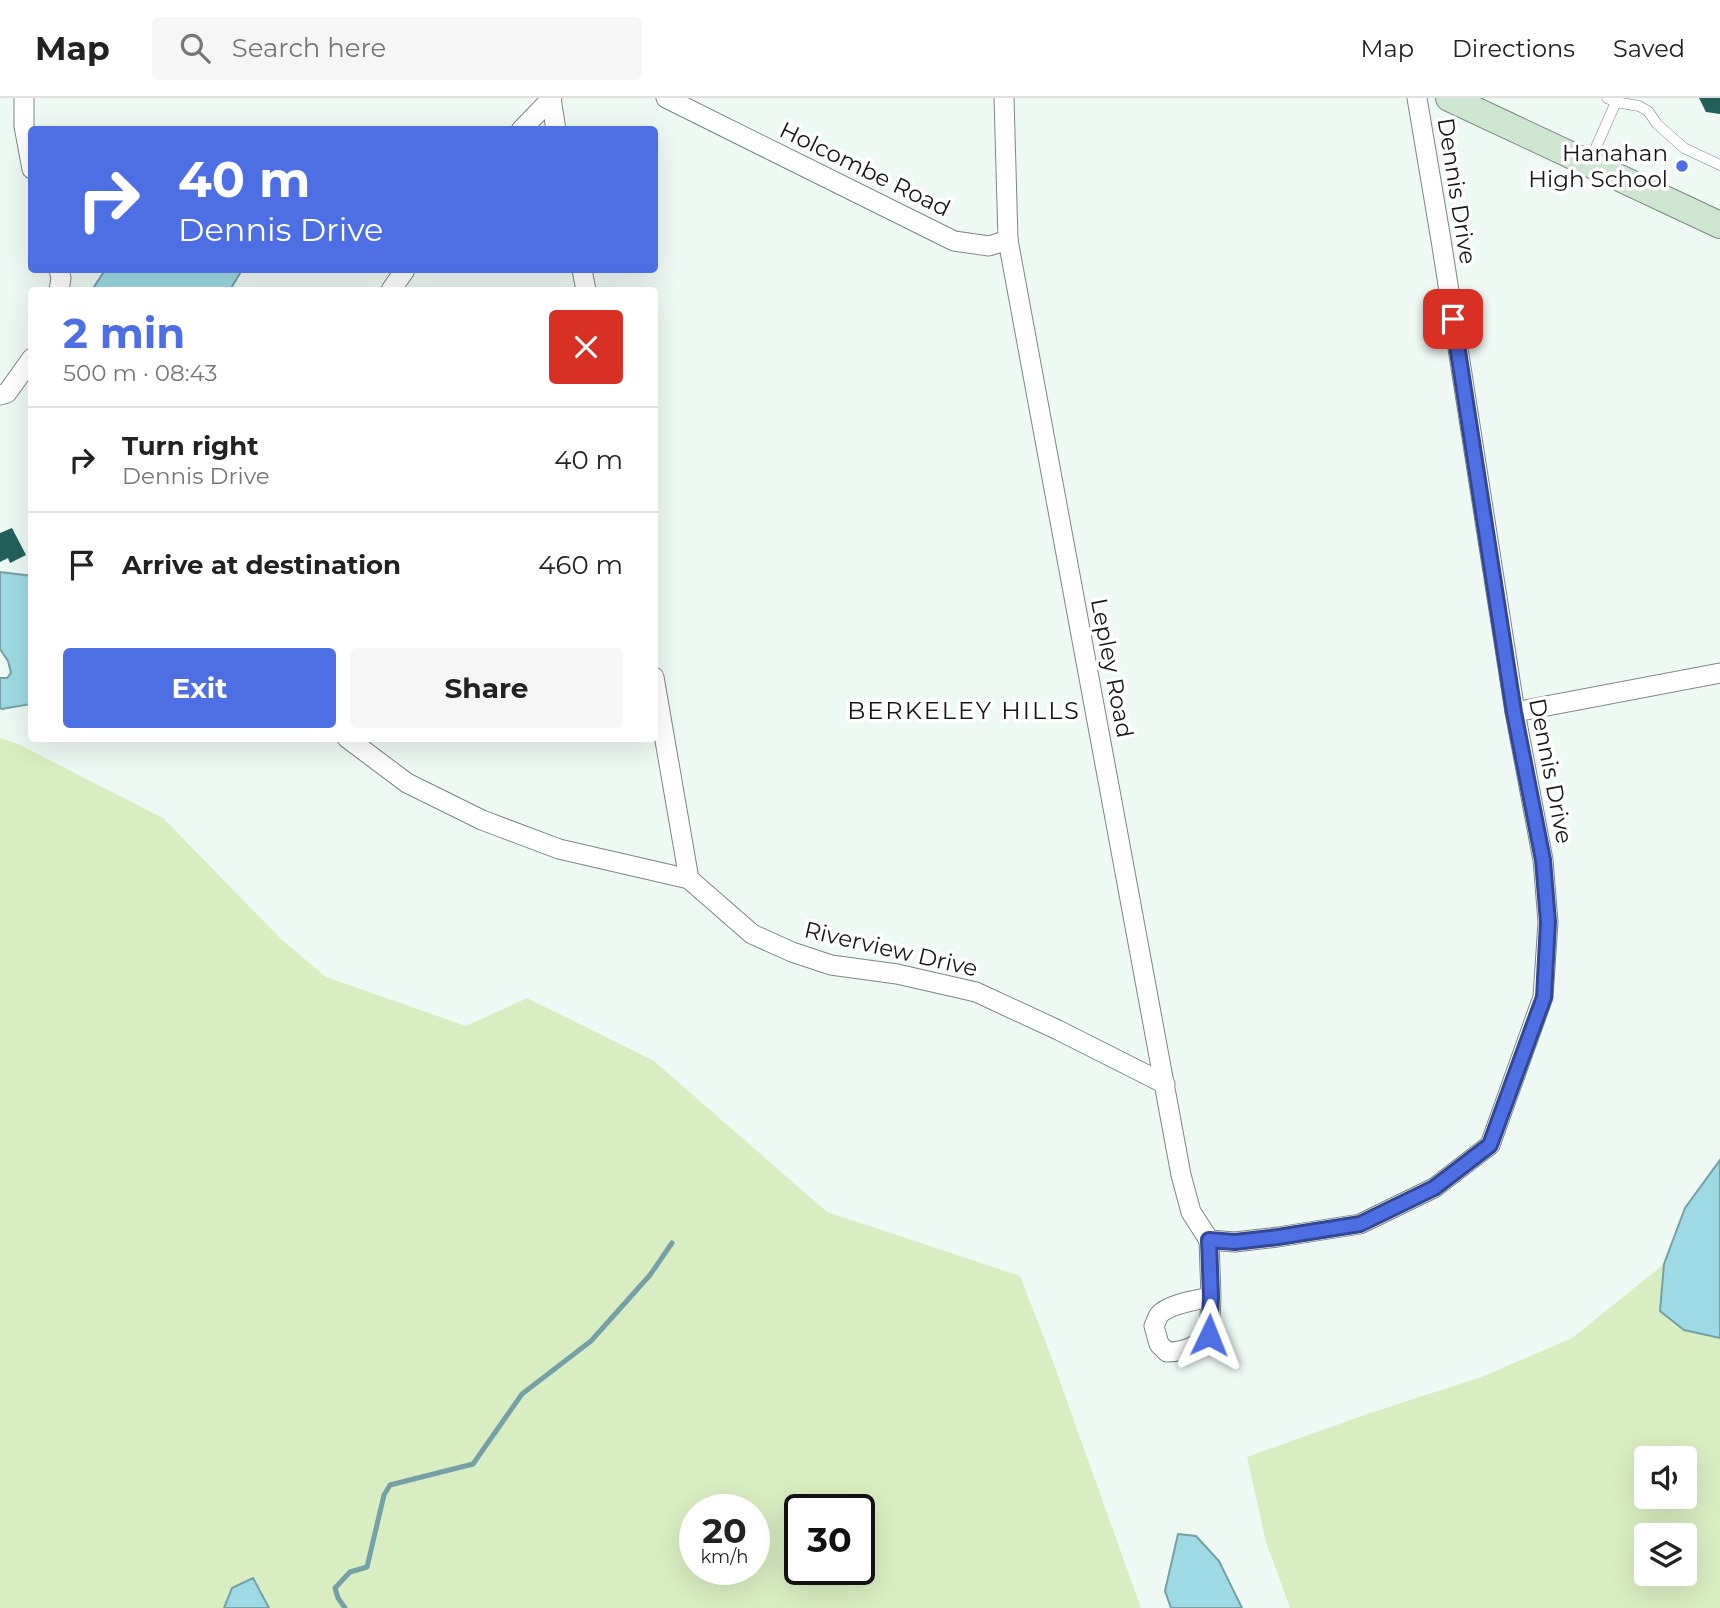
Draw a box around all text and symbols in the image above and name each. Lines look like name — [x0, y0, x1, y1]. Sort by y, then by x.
search box — [152, 17, 642, 80]
text: Map — [35, 28, 110, 68]
icon: search — [176, 29, 214, 67]
text: Search here — [232, 32, 386, 64]
text: Map — [1361, 34, 1414, 63]
text: Directions — [1452, 34, 1575, 63]
text: Saved — [1613, 34, 1685, 63]
street label: Holcombe Road — [775, 116, 955, 222]
street label: Dennis Drive — [1432, 116, 1482, 266]
place label: Hanahan High School — [1528, 139, 1668, 193]
text: 40 m — [178, 150, 310, 209]
icon: right — [63, 154, 154, 245]
marker: Hanahan High School — [1674, 158, 1690, 174]
text: Dennis Drive — [178, 210, 383, 249]
pin — [1423, 289, 1483, 349]
icon: arrive — [1434, 300, 1472, 338]
text: 2 min — [63, 307, 185, 359]
button: close — [549, 310, 623, 384]
text: 500 m · 08:43 — [63, 359, 217, 387]
text: Turn right — [122, 430, 258, 462]
icon: right — [63, 441, 101, 479]
text: 40 m — [554, 444, 623, 476]
text: Dennis Drive — [122, 462, 270, 490]
icon: arrive — [63, 546, 101, 584]
text: Arrive at destination — [122, 549, 401, 581]
text: 460 m — [538, 549, 623, 581]
street label: Lepley Road — [1085, 596, 1139, 740]
button: Exit — [63, 648, 336, 728]
button: Share — [350, 648, 623, 728]
district label: BERKELEY HILLS — [847, 696, 1081, 725]
street label: Dennis Drive — [1523, 696, 1579, 846]
street label: Riverview Drive — [802, 915, 980, 983]
position arrow — [1172, 1298, 1246, 1372]
map controls — [1634, 1446, 1697, 1586]
button: sound — [1634, 1446, 1697, 1509]
speed limit sign: 30 — [784, 1494, 875, 1585]
text: 20 — [702, 1509, 747, 1552]
button: layers — [1634, 1523, 1697, 1586]
text: km/h — [700, 1546, 749, 1568]

